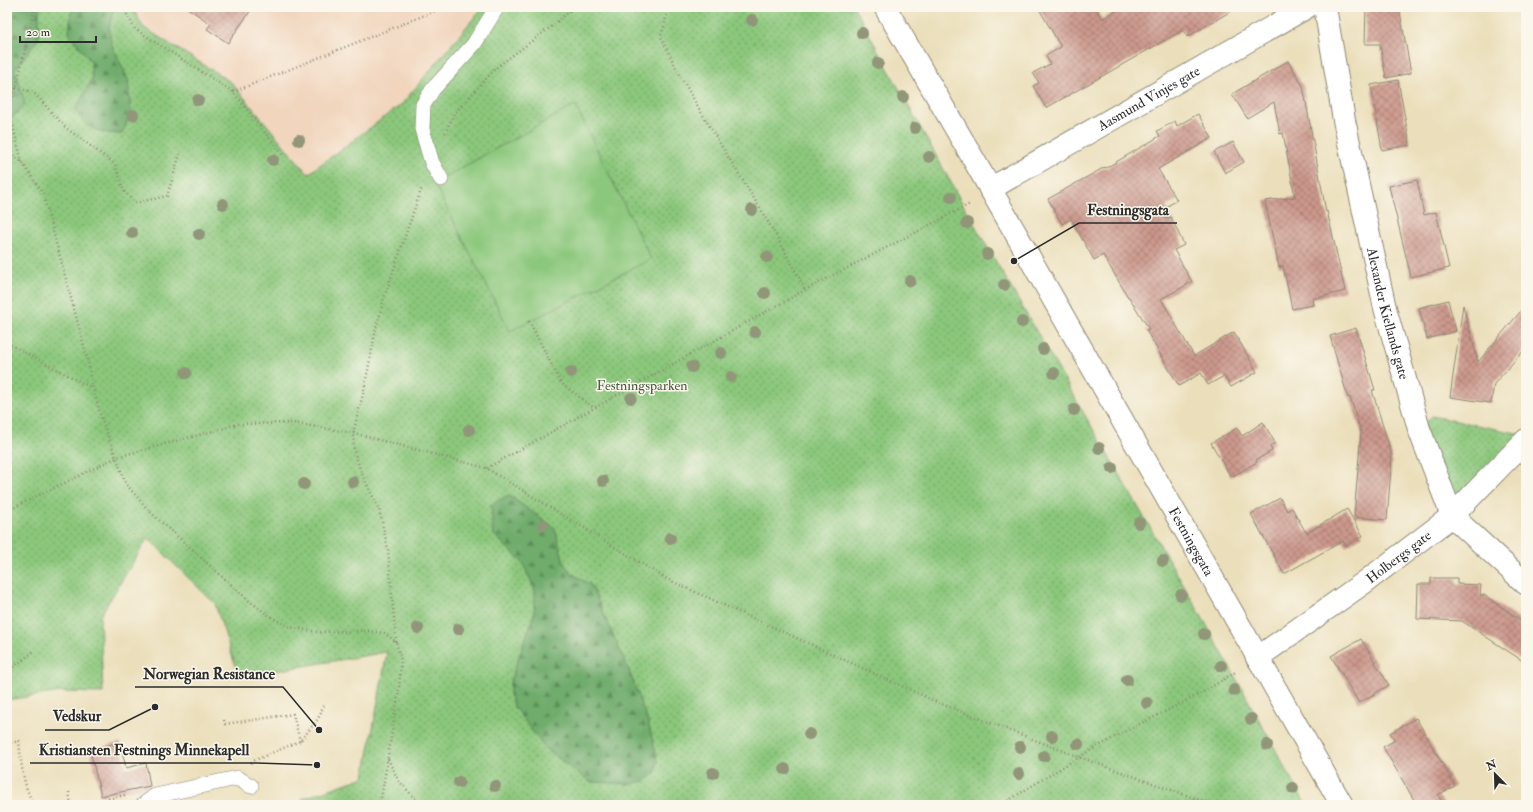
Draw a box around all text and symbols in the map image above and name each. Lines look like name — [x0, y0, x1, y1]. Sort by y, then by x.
scale bar — [20, 18, 96, 44]
text: 20 m — [26, 25, 51, 40]
street label: Aasmund Vinjes gate — [1094, 62, 1203, 134]
callout: Festningsgata — [1079, 196, 1177, 223]
text: Festningsgata — [1087, 201, 1170, 221]
street label: Alexander Kiellands gate — [1363, 245, 1413, 381]
park label: Festningsparken — [596, 377, 688, 395]
street label: Festningsgata — [1165, 504, 1218, 579]
street label: Holbergs gate — [1363, 526, 1434, 587]
callout: Norwegian Resistance — [135, 660, 283, 687]
text: Norwegian Resistance — [142, 665, 276, 685]
callout: Vedskur — [45, 703, 109, 730]
text: Vedskur — [52, 707, 102, 726]
callout: Kristiansten Festnings Minnekapell — [30, 736, 257, 763]
text: Kristiansten Festnings Minnekapell — [39, 741, 249, 761]
north arrow — [1475, 754, 1515, 794]
text: N — [1483, 757, 1499, 774]

